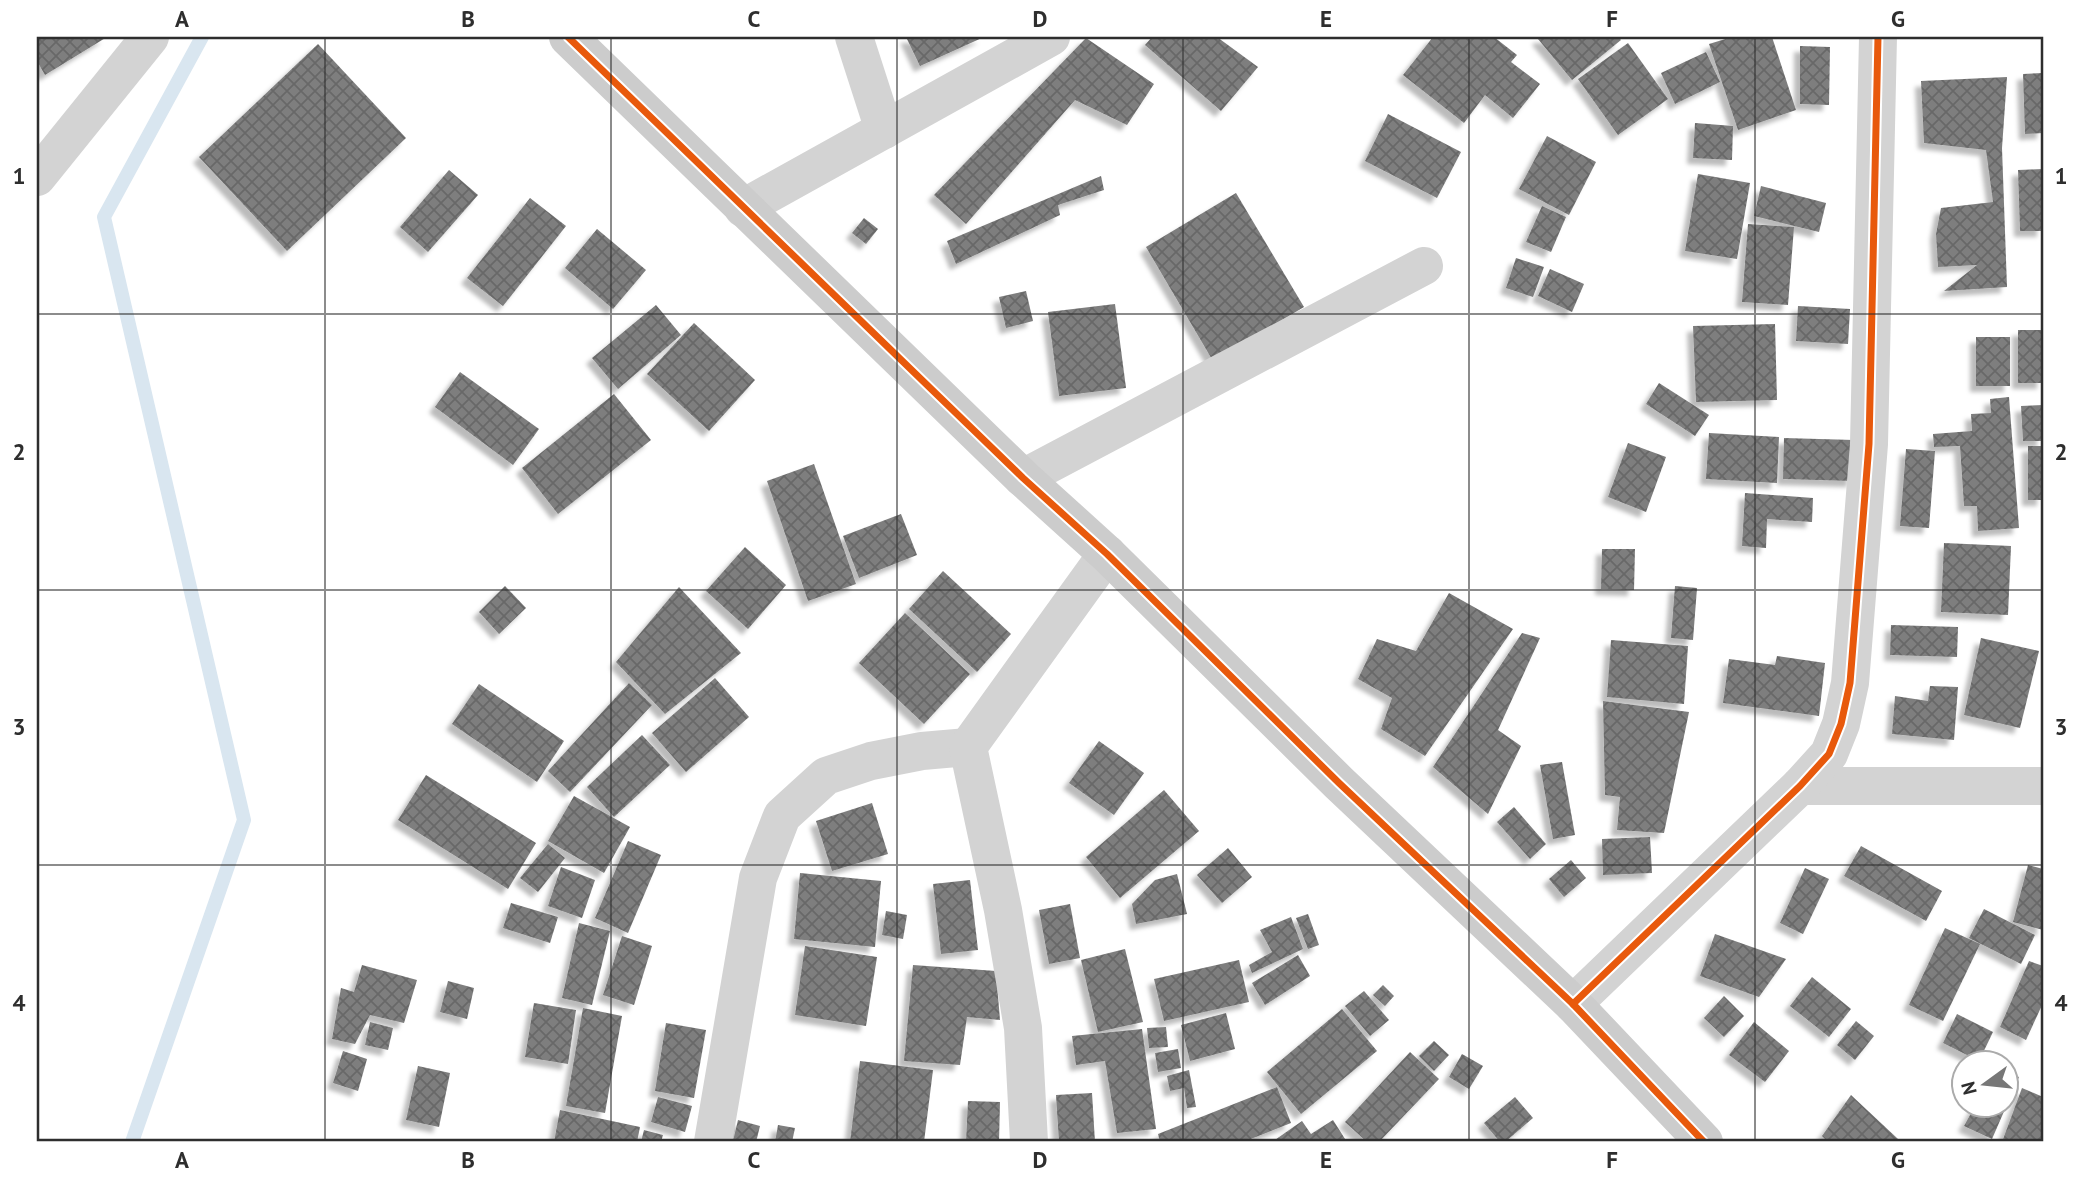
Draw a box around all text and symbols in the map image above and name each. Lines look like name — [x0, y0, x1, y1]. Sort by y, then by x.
text: A — [175, 4, 189, 33]
text: B — [461, 4, 475, 33]
text: C — [748, 4, 761, 33]
text: D — [1033, 4, 1047, 33]
text: E — [1320, 4, 1332, 33]
text: F — [1606, 4, 1618, 33]
text: G — [1891, 4, 1905, 33]
text: 1 — [12, 161, 26, 190]
text: 1 — [2054, 161, 2068, 190]
text: 2 — [12, 437, 26, 466]
text: 2 — [2054, 437, 2068, 466]
text: 3 — [12, 712, 26, 741]
text: 3 — [2054, 712, 2068, 741]
text: 4 — [12, 988, 26, 1017]
text: 4 — [2054, 988, 2068, 1017]
north arrow — [1951, 1050, 2021, 1120]
text: N — [1955, 1079, 1982, 1098]
text: A — [175, 1145, 189, 1174]
text: B — [461, 1145, 475, 1174]
text: C — [748, 1145, 761, 1174]
text: D — [1033, 1145, 1047, 1174]
text: E — [1320, 1145, 1332, 1174]
text: F — [1606, 1145, 1618, 1174]
text: G — [1891, 1145, 1905, 1174]

